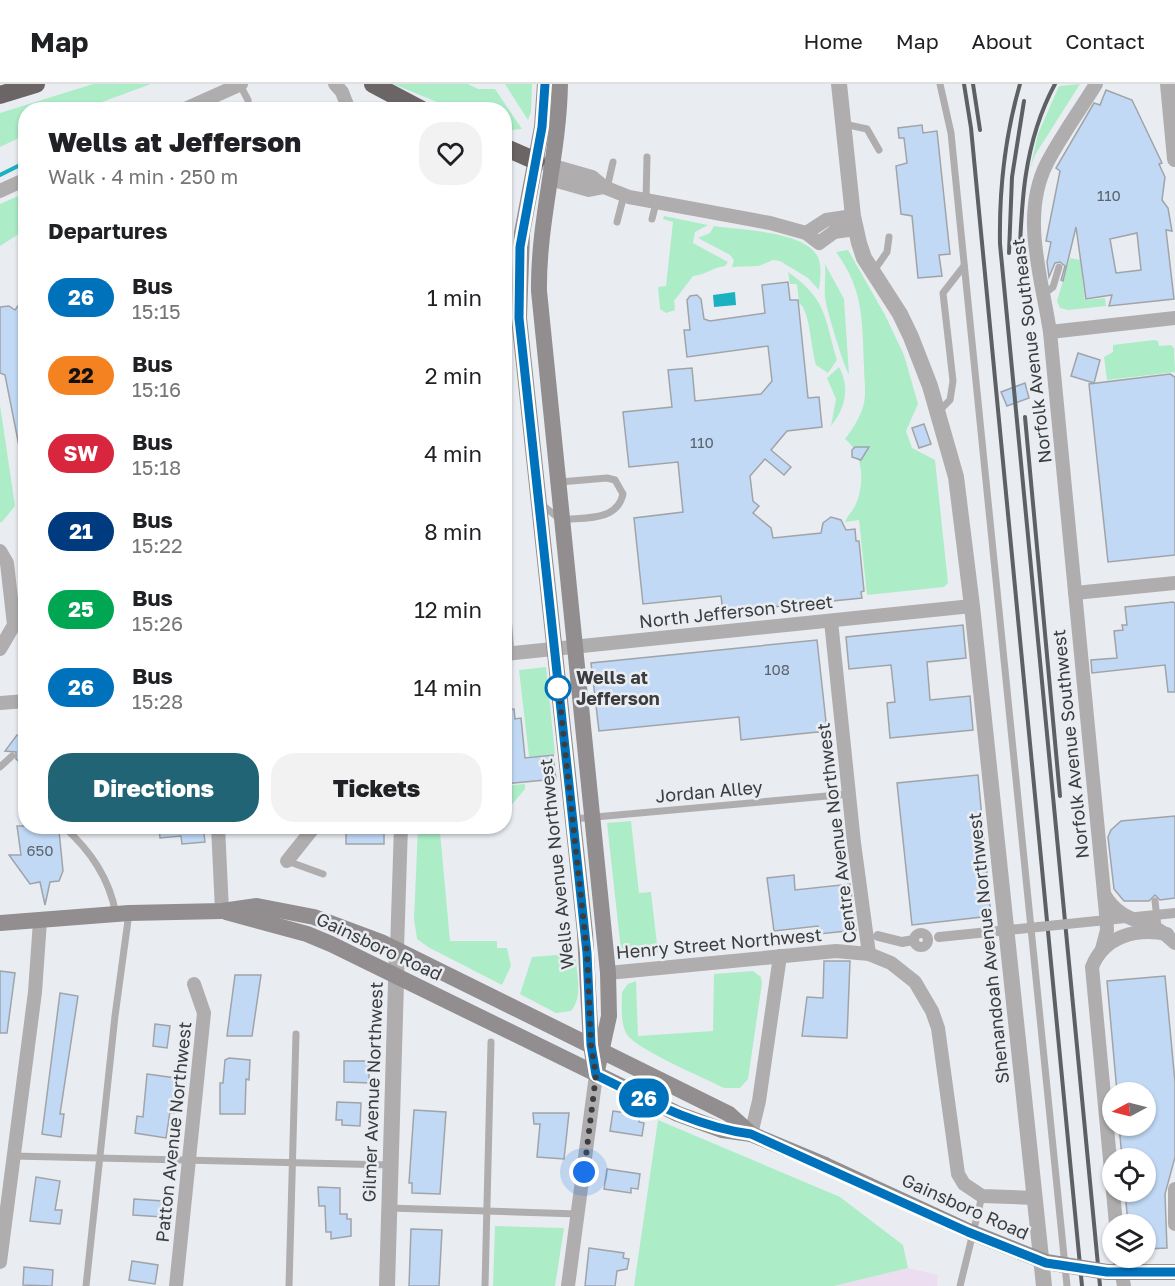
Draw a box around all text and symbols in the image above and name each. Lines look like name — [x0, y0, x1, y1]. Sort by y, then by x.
text: Map — [30, 25, 88, 58]
text: Home — [803, 28, 863, 54]
text: Map — [896, 28, 939, 54]
text: About — [972, 28, 1032, 54]
text: Contact — [1065, 28, 1145, 54]
button: heart — [419, 122, 482, 185]
text: Wells at Jefferson — [48, 125, 301, 158]
text: Walk · 4 min · 250 m — [48, 164, 238, 188]
house number: 110 — [1097, 186, 1121, 204]
text: Departures — [48, 217, 167, 244]
street label: Norfolk Avenue Southeast — [1006, 237, 1056, 465]
text: Bus — [132, 272, 173, 299]
text: 26 — [68, 284, 94, 310]
text: 1 min — [427, 284, 482, 311]
text: 15:15 — [132, 299, 181, 323]
text: Bus — [132, 350, 173, 377]
text: 22 — [68, 362, 94, 388]
text: 2 min — [425, 362, 482, 389]
text: 15:16 — [132, 377, 181, 401]
text: Bus — [132, 428, 173, 455]
house number: 110 — [690, 433, 714, 451]
text: SW — [64, 440, 98, 466]
text: 4 min — [424, 440, 482, 467]
text: 15:18 — [132, 455, 181, 479]
text: Bus — [132, 506, 173, 533]
text: 21 — [69, 518, 93, 544]
text: 8 min — [424, 518, 482, 545]
text: 15:22 — [132, 533, 183, 557]
text: Bus — [132, 584, 173, 611]
street label: North Jefferson Street — [638, 590, 834, 632]
text: 25 — [68, 596, 94, 622]
text: 12 min — [414, 596, 482, 623]
text: 15:26 — [132, 611, 183, 635]
street label: Norfolk Avenue Southwest — [1047, 628, 1093, 860]
house number: 108 — [764, 660, 790, 678]
text: Bus — [132, 662, 173, 689]
place label: Wells at Jefferson — [576, 666, 660, 709]
text: 26 — [68, 674, 94, 700]
text: 14 min — [414, 674, 482, 701]
marker: Wells at Jefferson — [545, 675, 571, 701]
text: 15:28 — [132, 689, 183, 713]
street label: Centre Avenue Northwest — [812, 722, 860, 945]
button: Directions — [48, 753, 259, 822]
button: Tickets — [271, 753, 482, 822]
street label: Wells Avenue Northwest — [534, 757, 578, 971]
street label: Jordan Alley — [654, 775, 763, 807]
street label: Shenandoah Avenue Northwest — [963, 811, 1013, 1085]
house number: 650 — [26, 841, 54, 859]
street label: Gainsboro Road — [313, 907, 446, 985]
street label: Henry Street Northwest — [615, 923, 823, 963]
street label: Gilmer Avenue Northwest — [357, 981, 387, 1203]
street label: Patton Avenue Northwest — [150, 1020, 196, 1243]
line badge: 26 — [617, 1078, 671, 1118]
north arrow — [1102, 1082, 1156, 1136]
map controls — [1102, 1082, 1156, 1268]
text: 26 — [631, 1085, 657, 1111]
button: locate — [1102, 1148, 1156, 1202]
your location — [569, 1157, 599, 1187]
street label: Gainsboro Road — [899, 1168, 1032, 1244]
button: layers — [1102, 1214, 1156, 1268]

